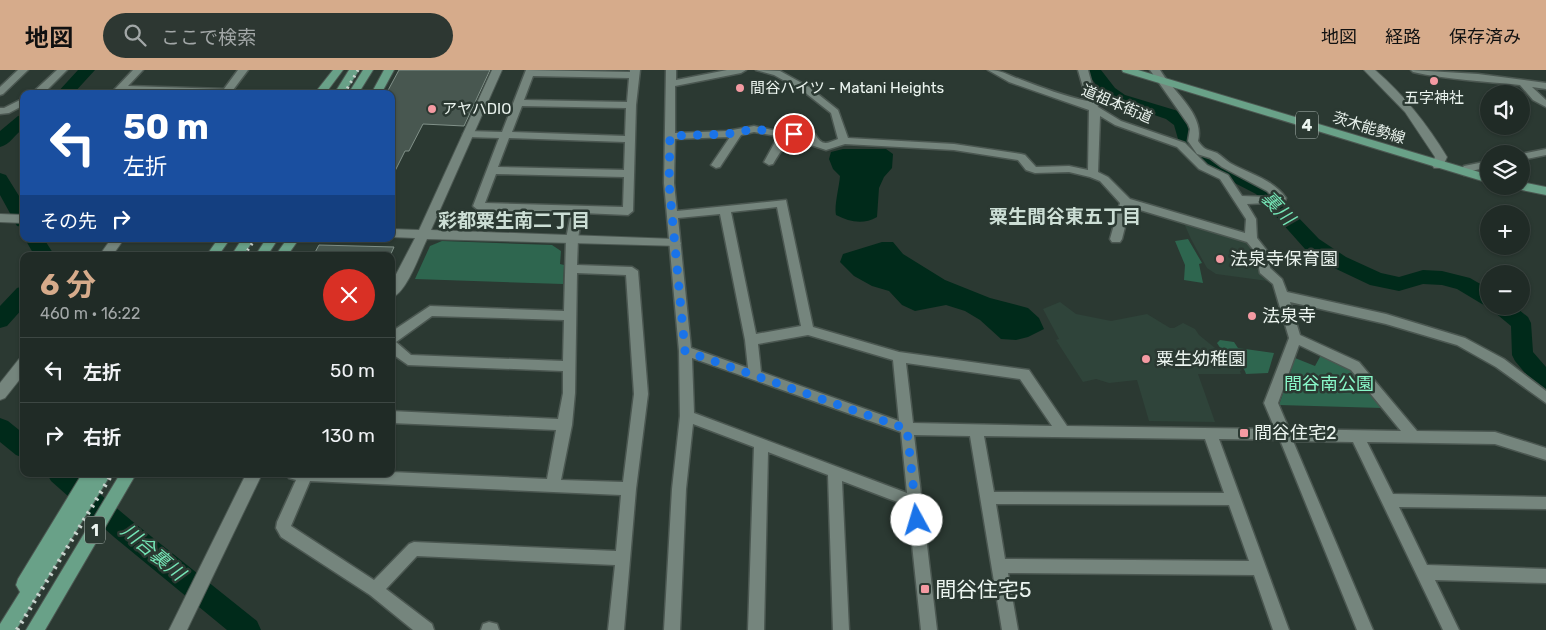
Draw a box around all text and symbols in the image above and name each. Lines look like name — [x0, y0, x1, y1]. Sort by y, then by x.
search box — [103, 13, 453, 58]
icon: search — [121, 21, 149, 49]
text: 地図 — [25, 24, 73, 52]
text: ここで検索 — [161, 26, 256, 49]
text: 地図 — [1321, 26, 1357, 48]
text: 経路 — [1385, 26, 1421, 48]
text: 保存済み — [1449, 26, 1521, 48]
marker: 五字神社 — [1428, 75, 1440, 87]
place label: 間谷ハイツ - Matani Heights — [750, 79, 945, 97]
street label: 道祖本街道 — [1079, 81, 1155, 127]
marker: 間谷ハイツ - Matani Heights — [734, 82, 746, 94]
map controls — [1480, 85, 1530, 315]
button: sound — [1480, 85, 1530, 135]
place label: 五字神社 — [1404, 89, 1464, 107]
place label: アヤハDIO — [442, 100, 511, 118]
marker: アヤハDIO — [426, 103, 438, 115]
text: 50 m — [123, 106, 209, 148]
street label: 茨木能勢線 — [1330, 108, 1408, 148]
icon: left — [40, 110, 105, 175]
road number: 4 — [1296, 112, 1318, 138]
pin — [773, 113, 815, 155]
icon: arrive — [780, 120, 808, 148]
button: layers — [1480, 145, 1530, 195]
text: 左折 — [123, 153, 167, 180]
water label: 裏川 — [1257, 186, 1301, 231]
icon: right — [107, 205, 135, 233]
district label: 粟生間谷東五丁目 — [989, 205, 1141, 228]
button: + — [1480, 205, 1530, 255]
district label: 彩都粟生南二丁目 — [438, 209, 590, 232]
text: その先 — [40, 210, 97, 233]
place label: 法泉寺保育園 — [1230, 248, 1338, 270]
marker: 法泉寺保育園 — [1214, 253, 1226, 265]
button: − — [1480, 265, 1530, 315]
text: 6 分 — [40, 267, 96, 303]
button: close — [323, 269, 375, 321]
text: 460 m · 16:22 — [40, 304, 140, 323]
place label: 法泉寺 — [1262, 305, 1316, 327]
marker: 法泉寺 — [1246, 310, 1258, 322]
place label: 粟生幼稚園 — [1156, 348, 1246, 370]
marker: 粟生幼稚園 — [1140, 353, 1152, 365]
icon: left — [40, 356, 68, 384]
text: 50 m — [330, 359, 375, 382]
text: 左折 — [83, 361, 121, 384]
park label: 間谷南公園 — [1284, 373, 1374, 395]
icon: right — [40, 421, 68, 449]
place label: 間谷住宅2 — [1254, 422, 1337, 444]
text: 130 m — [322, 424, 375, 447]
text: 右折 — [83, 426, 121, 449]
marker: 間谷住宅2 — [1238, 427, 1250, 439]
position arrow — [890, 493, 942, 545]
road number: 1 — [85, 516, 105, 544]
water label: 川合裏川 — [116, 519, 191, 587]
place label: 間谷住宅5 — [935, 577, 1031, 602]
marker: 間谷住宅5 — [919, 583, 931, 595]

